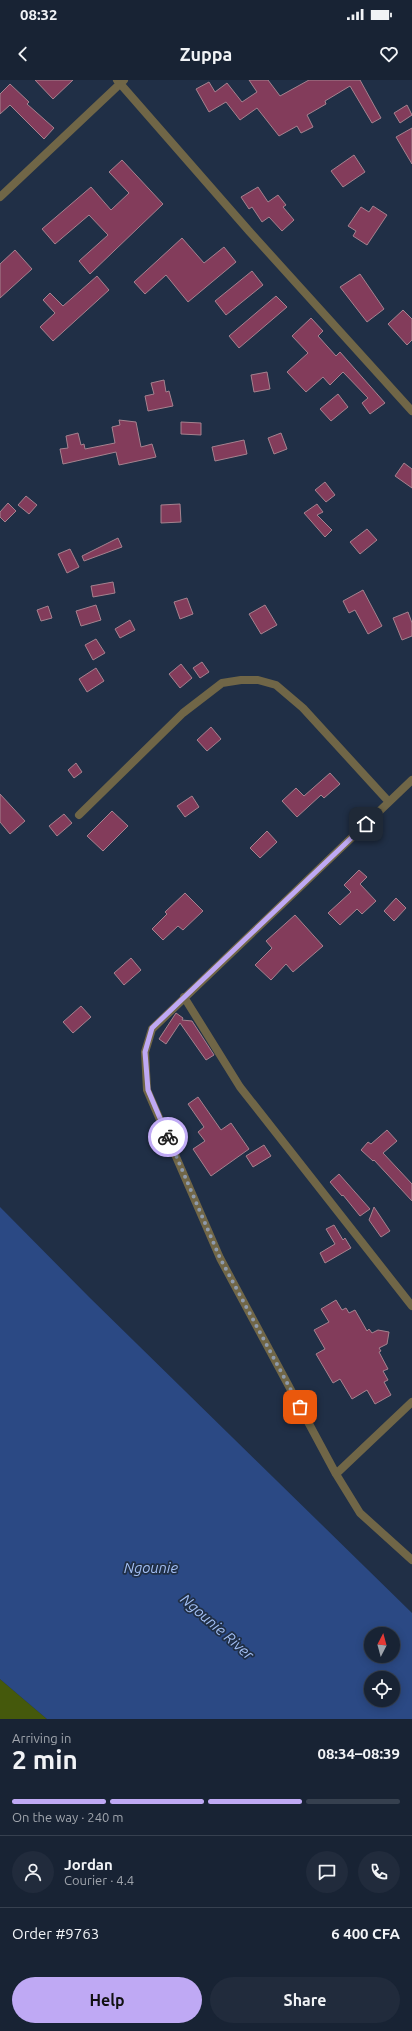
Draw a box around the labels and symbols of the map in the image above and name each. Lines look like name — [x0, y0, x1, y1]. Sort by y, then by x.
pin — [349, 807, 383, 841]
courier — [148, 1117, 188, 1157]
pin — [283, 1390, 317, 1424]
water label: Ngounie — [124, 1559, 179, 1576]
water label: Ngounie River — [177, 1590, 258, 1664]
north arrow — [364, 1627, 400, 1663]

